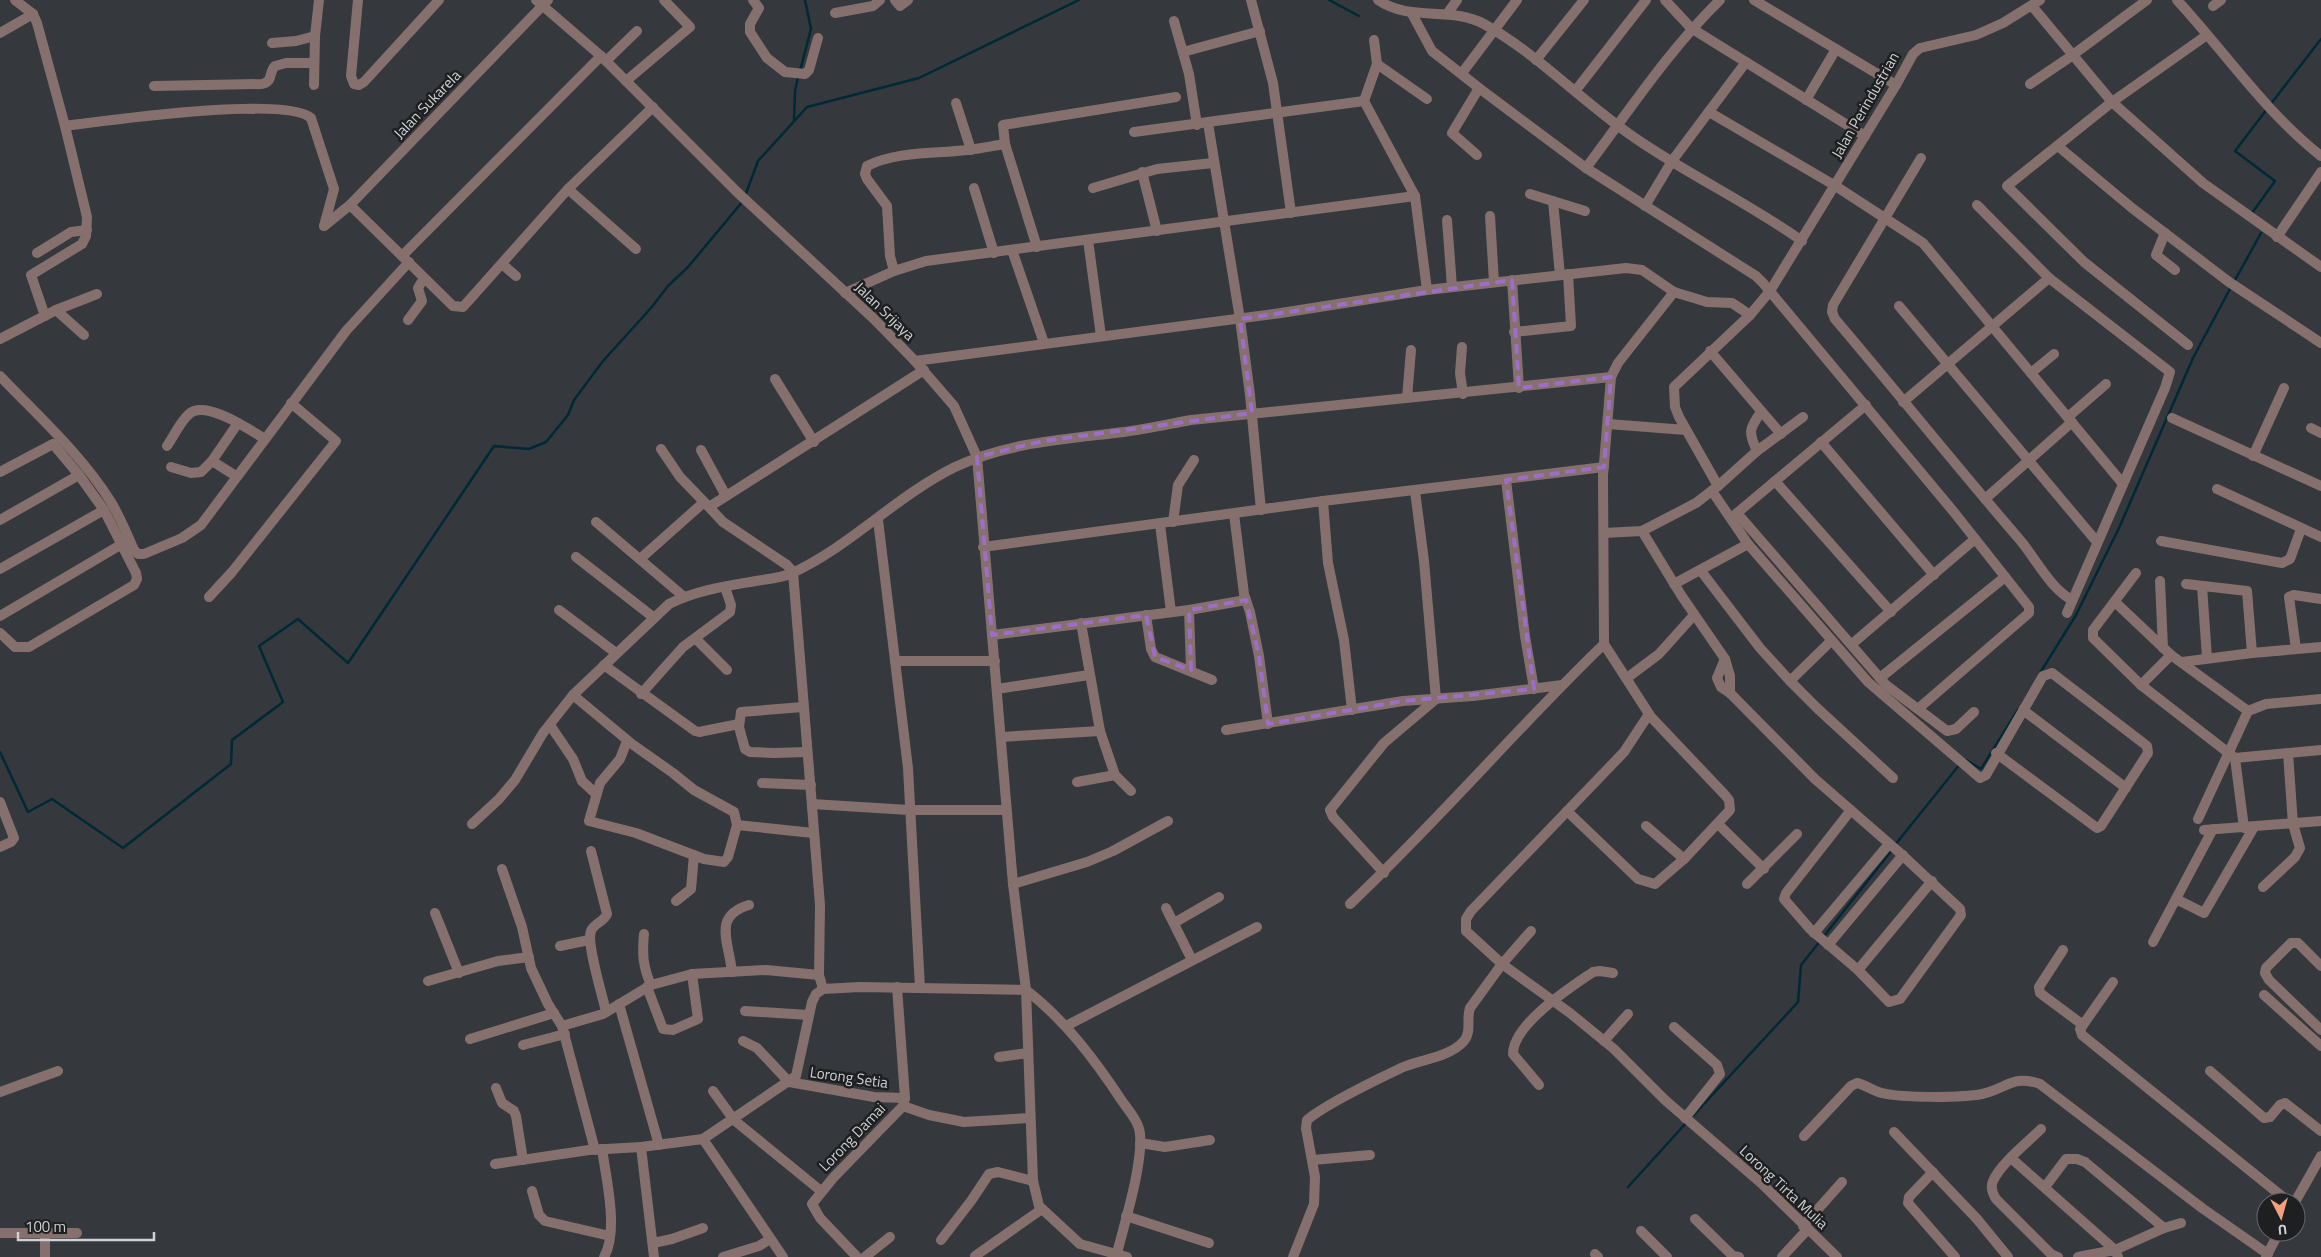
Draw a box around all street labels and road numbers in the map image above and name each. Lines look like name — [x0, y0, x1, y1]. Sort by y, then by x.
street label: Jalan Perindustrian — [1825, 48, 1905, 162]
street label: Jalan Sukarela — [388, 64, 466, 144]
street label: Jalan Srijaya — [850, 276, 921, 346]
street label: Lorong Setia — [808, 1060, 890, 1094]
street label: Lorong Damai — [813, 1098, 891, 1176]
street label: Lorong Tirta Mulia — [1734, 1140, 1834, 1235]

